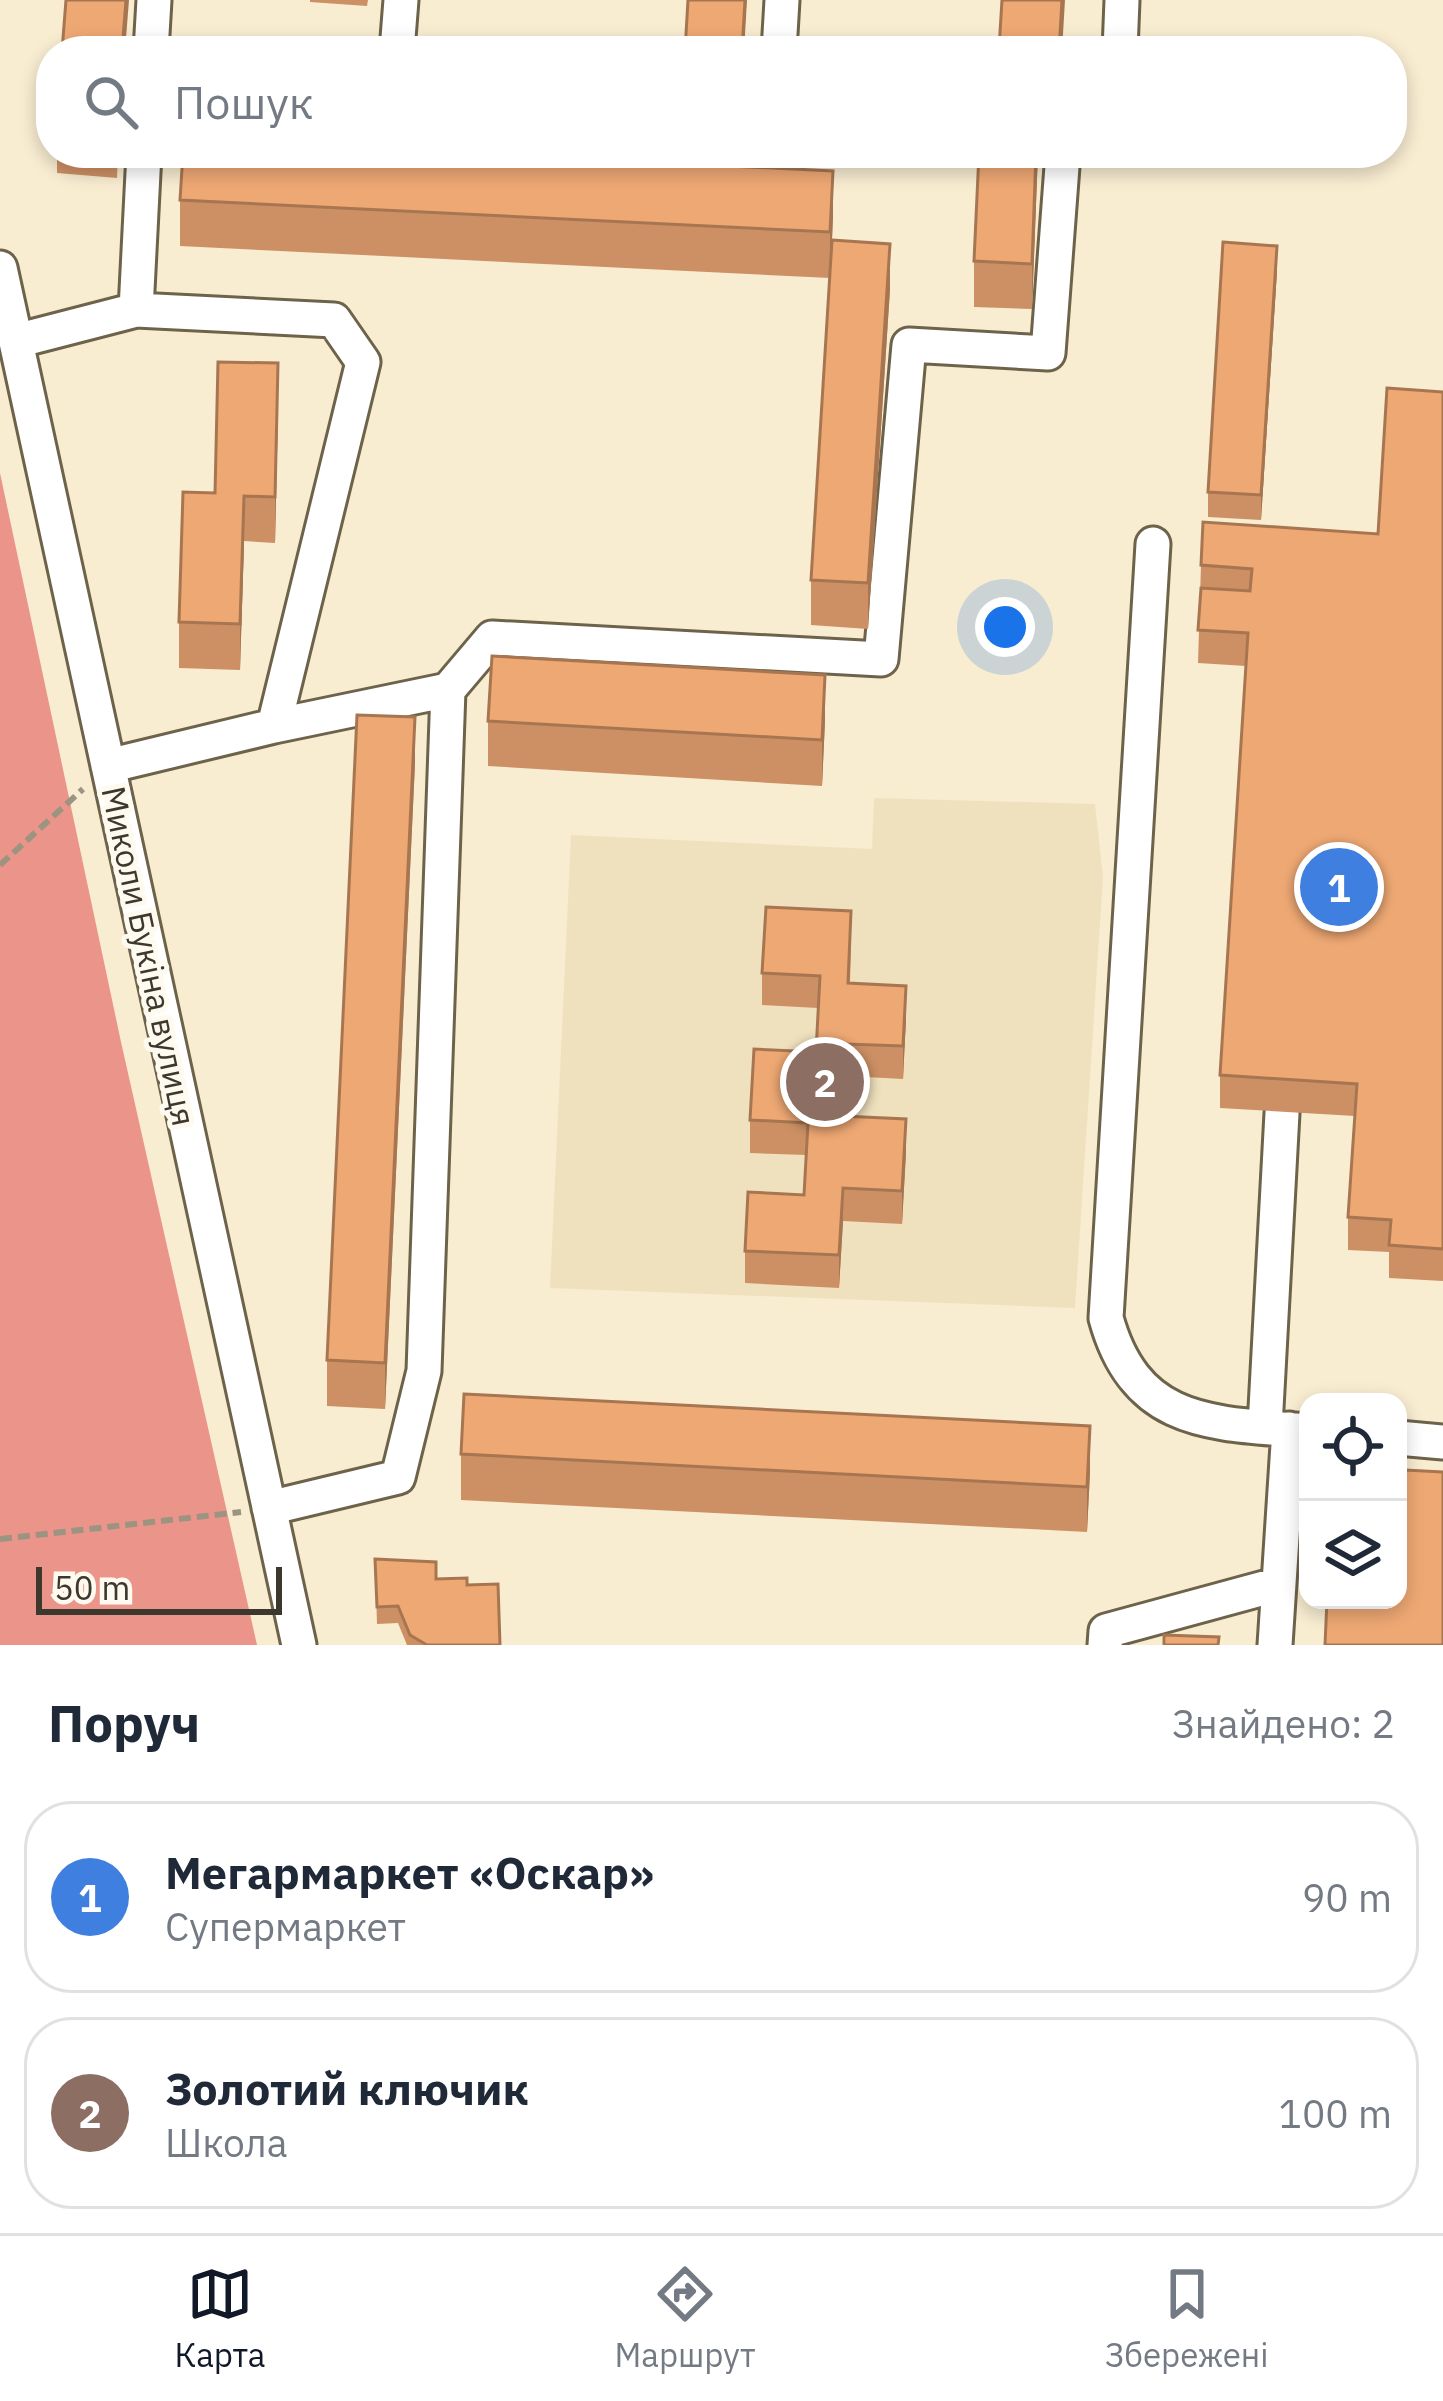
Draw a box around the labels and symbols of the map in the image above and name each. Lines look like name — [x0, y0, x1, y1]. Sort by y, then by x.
your location — [975, 597, 1035, 657]
street label: Миколи Букіна вулиця — [92, 782, 206, 1130]
pin: 1 — [1300, 842, 1378, 932]
pin: 2 — [786, 1037, 864, 1127]
scale bar — [36, 1561, 282, 1614]

